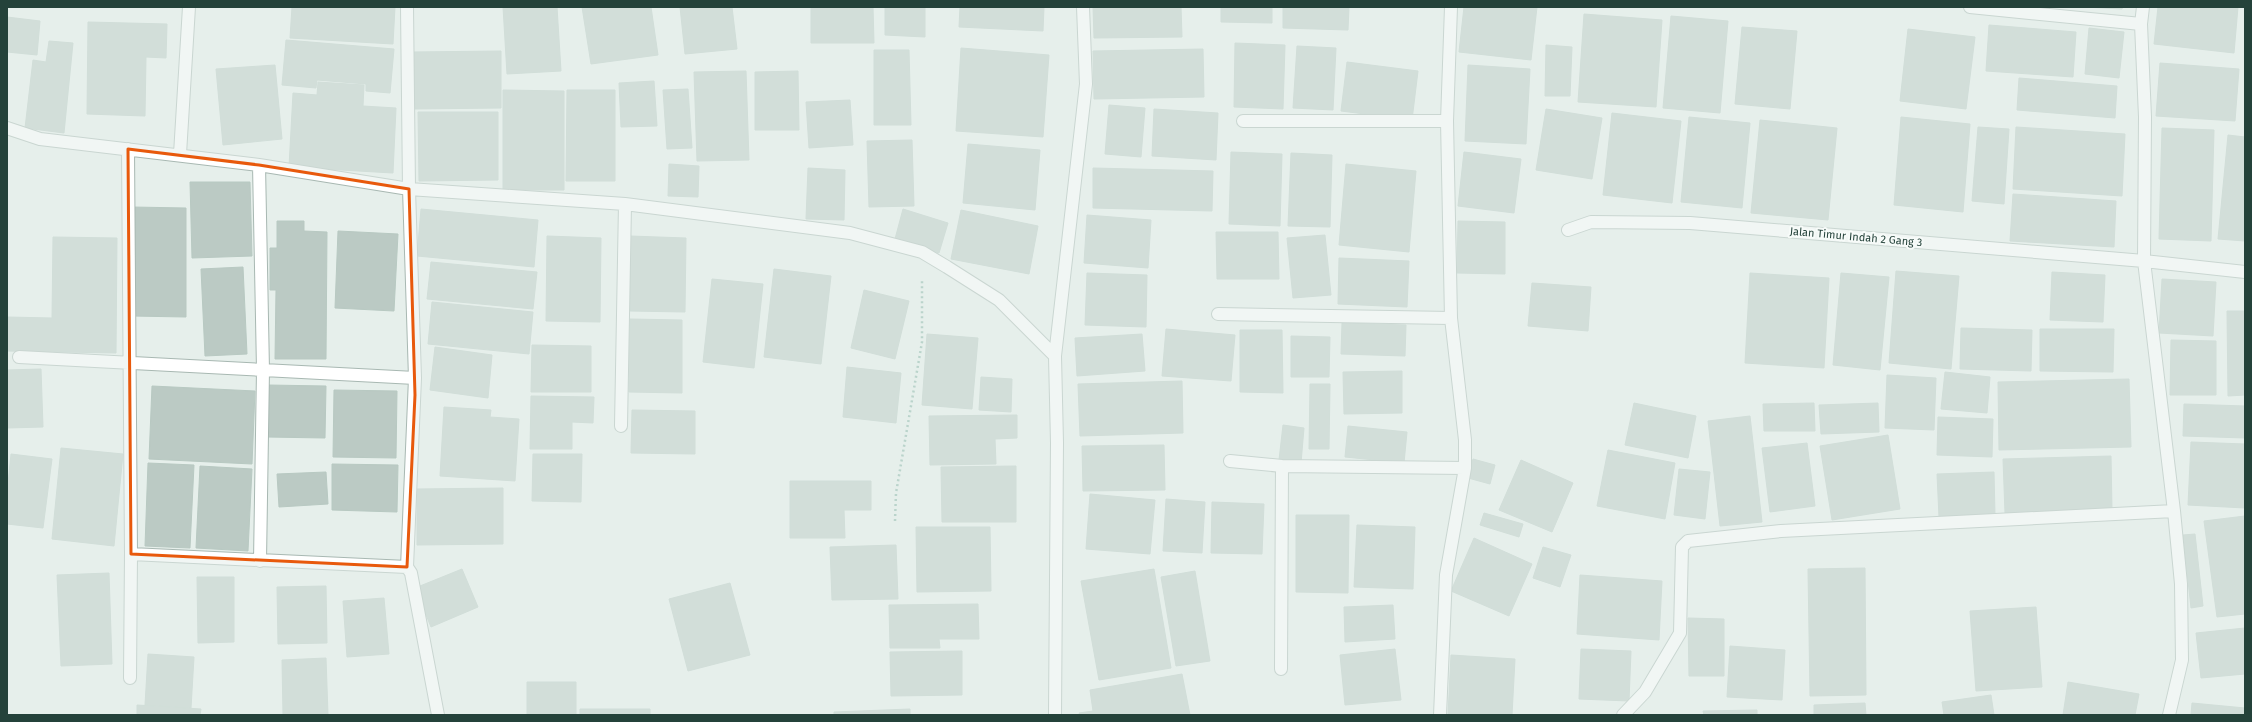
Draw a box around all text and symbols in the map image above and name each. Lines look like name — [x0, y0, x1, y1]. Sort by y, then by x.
street label: Jalan Timur Indah 2 Gang 3 — [1789, 225, 1923, 249]

